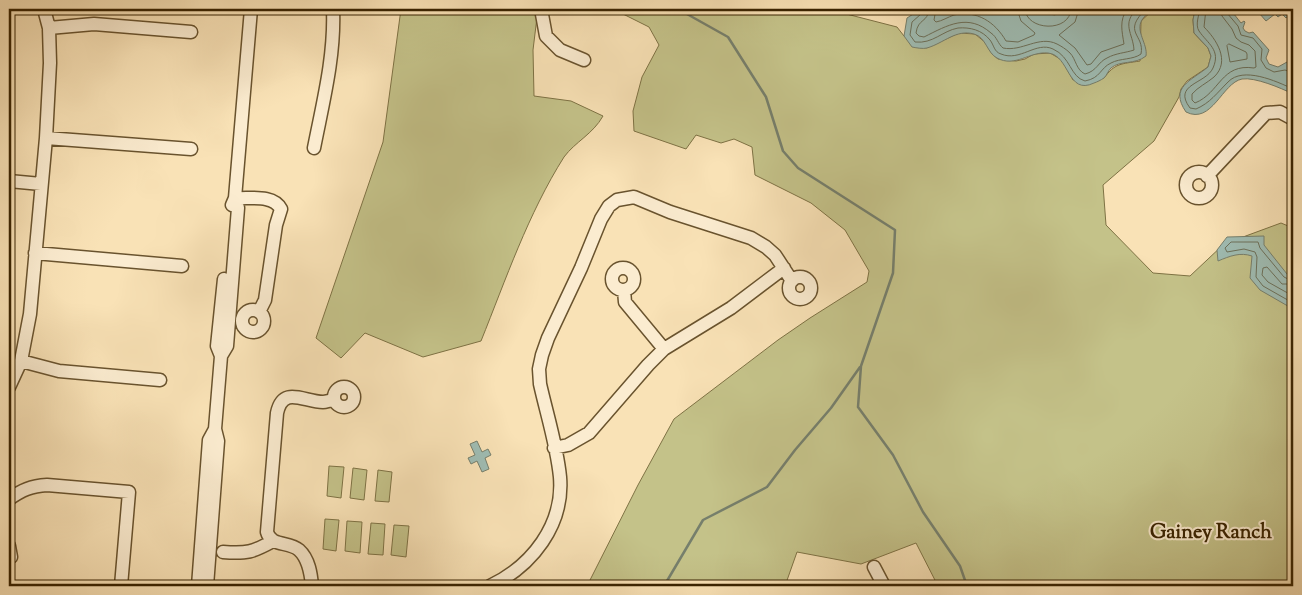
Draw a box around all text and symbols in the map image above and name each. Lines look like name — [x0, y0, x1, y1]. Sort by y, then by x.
district label: Gainey Ranch — [1150, 519, 1272, 548]

